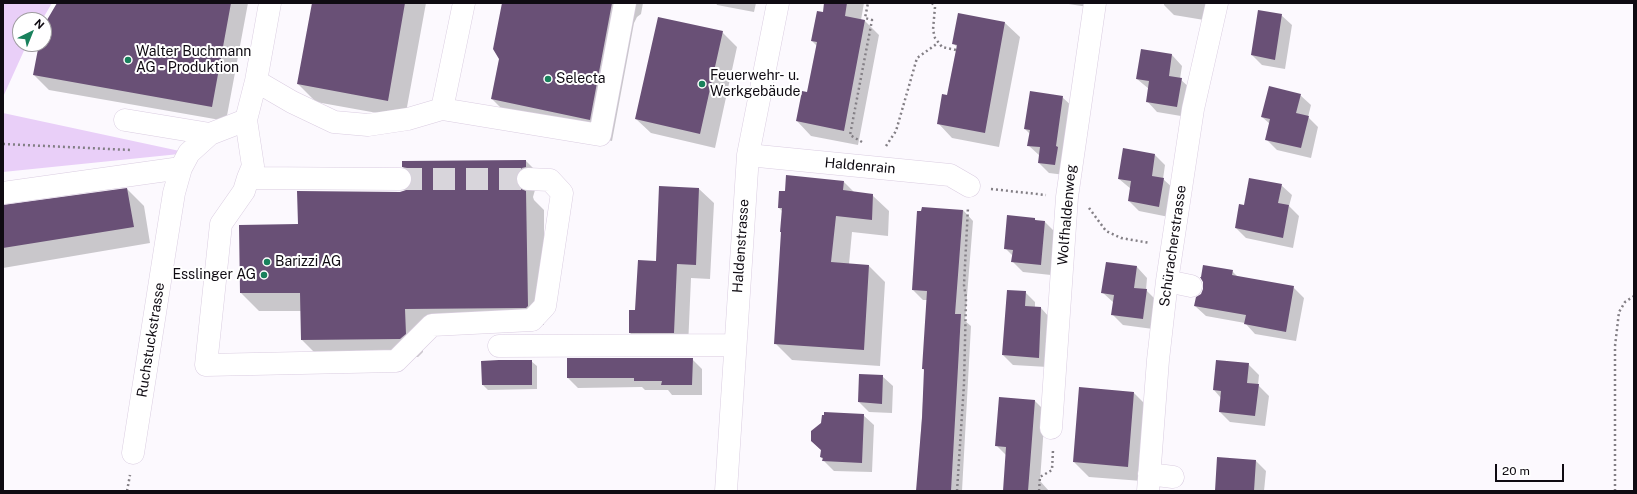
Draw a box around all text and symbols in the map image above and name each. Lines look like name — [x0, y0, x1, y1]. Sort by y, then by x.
north arrow — [12, 12, 52, 52]
text: N — [32, 17, 47, 31]
place label: Walter Buchmann AG - Produktion — [136, 44, 251, 76]
marker: Walter Buchmann AG - Produktion — [123, 55, 133, 65]
place label: Feuerwehr- u. Werkgebäude — [710, 68, 801, 100]
place label: Selecta — [556, 71, 606, 87]
marker: Selecta — [543, 74, 553, 84]
marker: Feuerwehr- u. Werkgebäude — [697, 79, 707, 89]
street label: Haldenrain — [824, 155, 896, 177]
street label: Wolfhaldenweg — [1054, 164, 1080, 266]
street label: Schüracherstrasse — [1156, 184, 1190, 308]
street label: Haldenstrasse — [729, 199, 753, 293]
place label: Barizzi AG — [275, 254, 341, 270]
marker: Barizzi AG — [262, 257, 272, 267]
place label: Esslinger AG — [172, 267, 256, 283]
marker: Esslinger AG — [259, 270, 269, 280]
street label: Ruchstuckstrasse — [134, 281, 168, 399]
scale bar — [1497, 456, 1566, 482]
text: 20 m — [1502, 464, 1530, 478]

